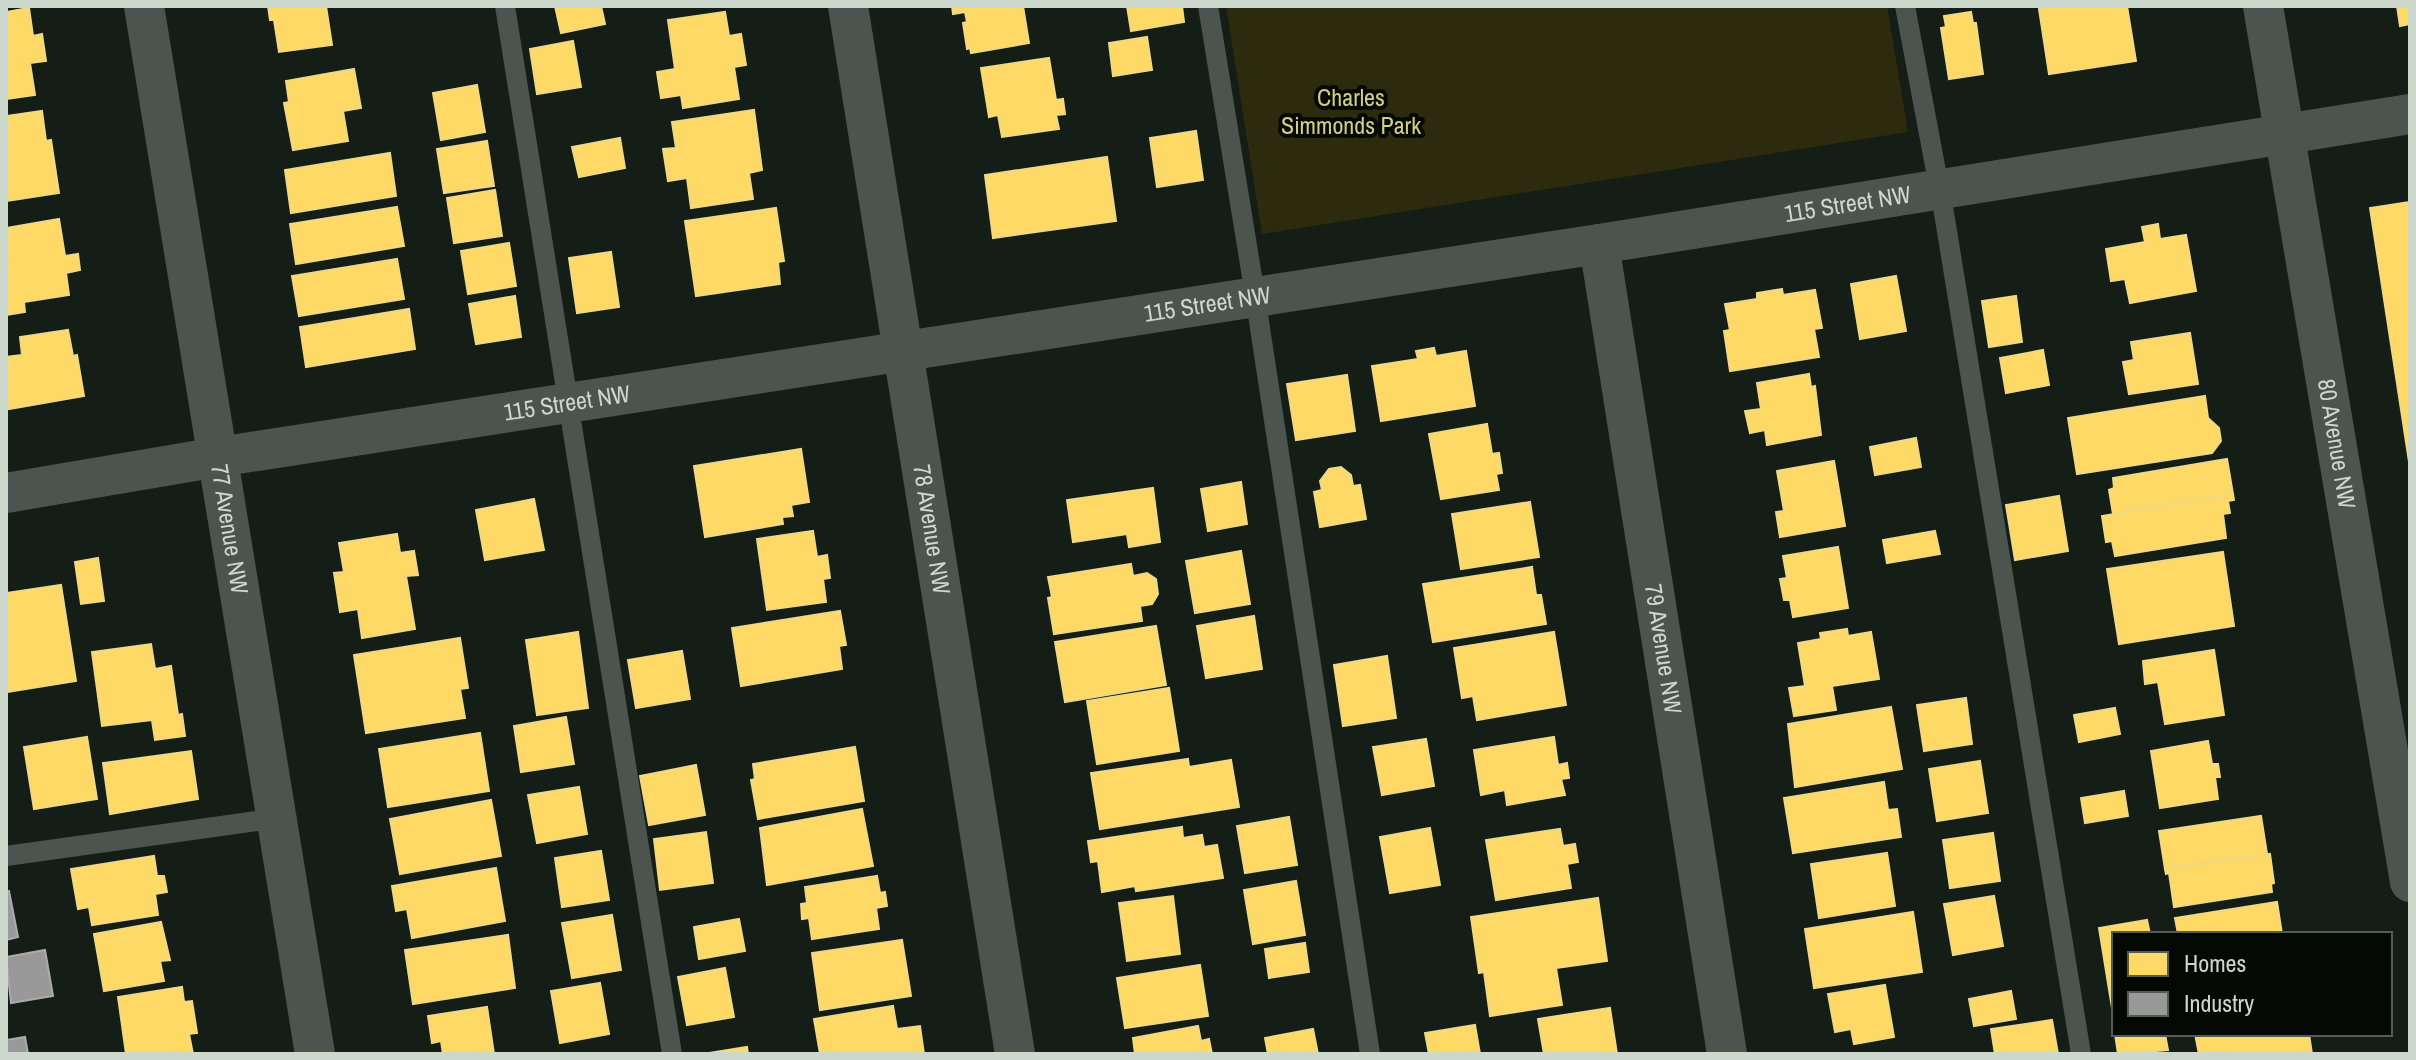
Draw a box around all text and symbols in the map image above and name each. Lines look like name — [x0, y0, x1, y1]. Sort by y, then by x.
park label: Charles Simmonds Park — [1281, 81, 1421, 141]
street label: 115 Street NW — [1782, 177, 1913, 229]
street label: 115 Street NW — [1142, 278, 1273, 329]
street label: 80 Avenue NW — [2311, 376, 2364, 511]
street label: 115 Street NW — [501, 377, 633, 428]
street label: 77 Avenue NW — [204, 462, 257, 597]
street label: 78 Avenue NW — [906, 462, 959, 597]
street label: 79 Avenue NW — [1638, 582, 1690, 716]
legend — [2112, 932, 2392, 1036]
text: Homes — [2184, 947, 2246, 979]
text: Industry — [2184, 987, 2254, 1019]

